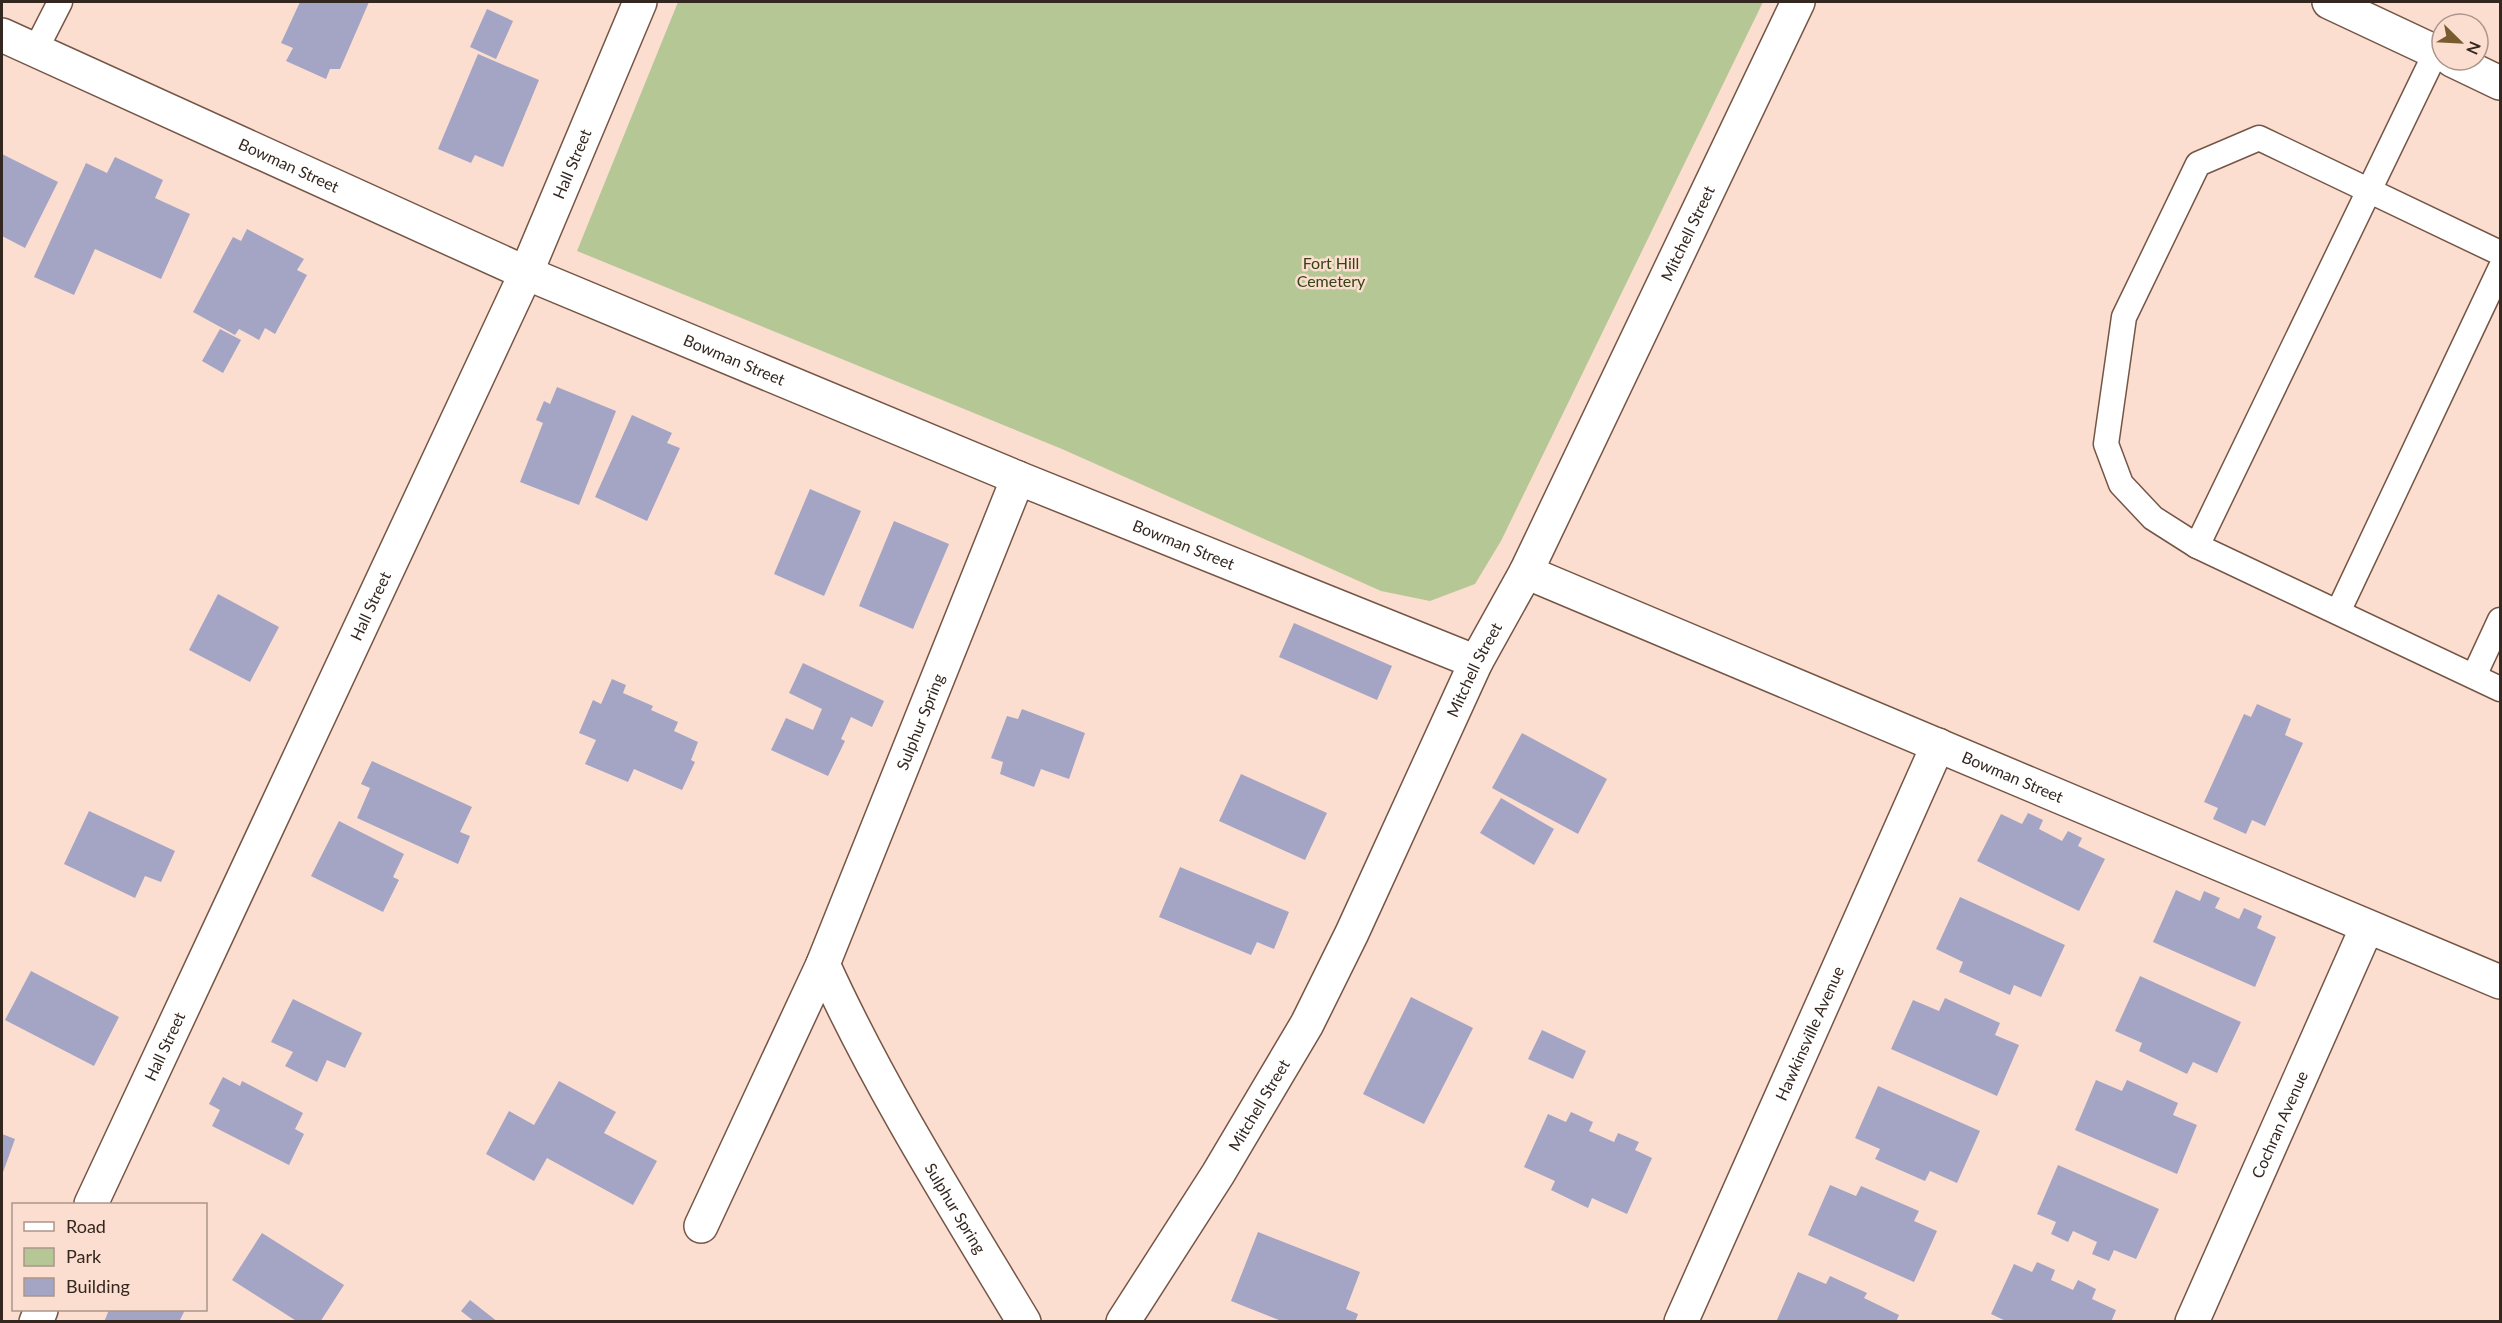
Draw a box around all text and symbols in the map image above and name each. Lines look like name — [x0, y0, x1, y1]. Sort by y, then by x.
north arrow — [2430, 12, 2490, 72]
text: N — [2463, 39, 2485, 58]
street label: Hall Street — [548, 126, 595, 201]
street label: Bowman Street — [236, 134, 342, 196]
street label: Mitchell Street — [1656, 182, 1718, 284]
park label: Fort Hill Cemetery — [1297, 253, 1366, 290]
street label: Bowman Street — [681, 330, 788, 389]
street label: Bowman Street — [1130, 515, 1238, 573]
street label: Hall Street — [346, 568, 394, 643]
street label: Mitchell Street — [1442, 619, 1505, 720]
street label: Sulphur Spring — [892, 671, 948, 773]
street label: Bowman Street — [1959, 747, 2067, 806]
street label: Hawkinsville Avenue — [1771, 963, 1847, 1103]
street label: Hall Street — [140, 1008, 189, 1084]
street label: Mitchell Street — [1224, 1055, 1293, 1154]
street label: Cochran Avenue — [2247, 1068, 2311, 1181]
street label: Sulphur Spring — [921, 1159, 990, 1257]
legend — [12, 1203, 207, 1311]
text: Road — [66, 1215, 106, 1237]
text: Park — [66, 1245, 102, 1267]
text: Building — [66, 1275, 130, 1297]

